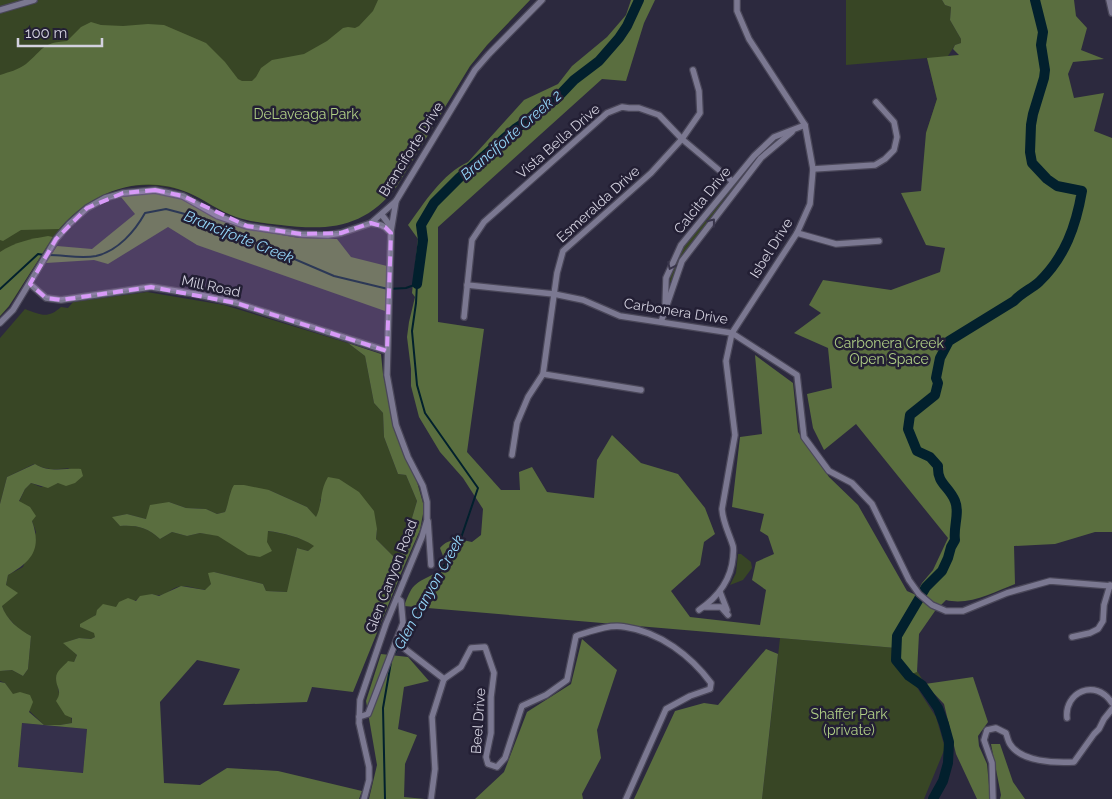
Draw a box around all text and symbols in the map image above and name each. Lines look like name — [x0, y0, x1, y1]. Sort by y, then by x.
scale bar — [18, 15, 101, 47]
text: 100 m — [25, 24, 67, 42]
water label: Branciforte Creek 2 — [457, 86, 566, 184]
street label: Branciforte Drive — [376, 99, 446, 199]
street label: Vista Bella Drive — [513, 101, 603, 181]
park label: DeLaveaga Park — [253, 106, 359, 122]
street label: Esmeralda Drive — [553, 163, 643, 245]
street label: Calcita Drive — [670, 163, 734, 237]
water label: Branciforte Creek — [182, 207, 296, 267]
street label: Isbel Drive — [746, 215, 796, 281]
one-way arrow — [706, 219, 714, 228]
one-way arrow — [667, 261, 678, 270]
street label: Mill Road — [180, 272, 242, 300]
street label: Carbonera Drive — [623, 295, 729, 327]
park label: Carbonera Creek Open Space — [834, 335, 944, 367]
street label: Glen Canyon Road — [362, 517, 420, 635]
water label: Glen Canyon Creek — [390, 532, 468, 652]
street label: Beel Drive — [468, 687, 488, 755]
park label: Shaffer Park (private) — [810, 706, 888, 738]

